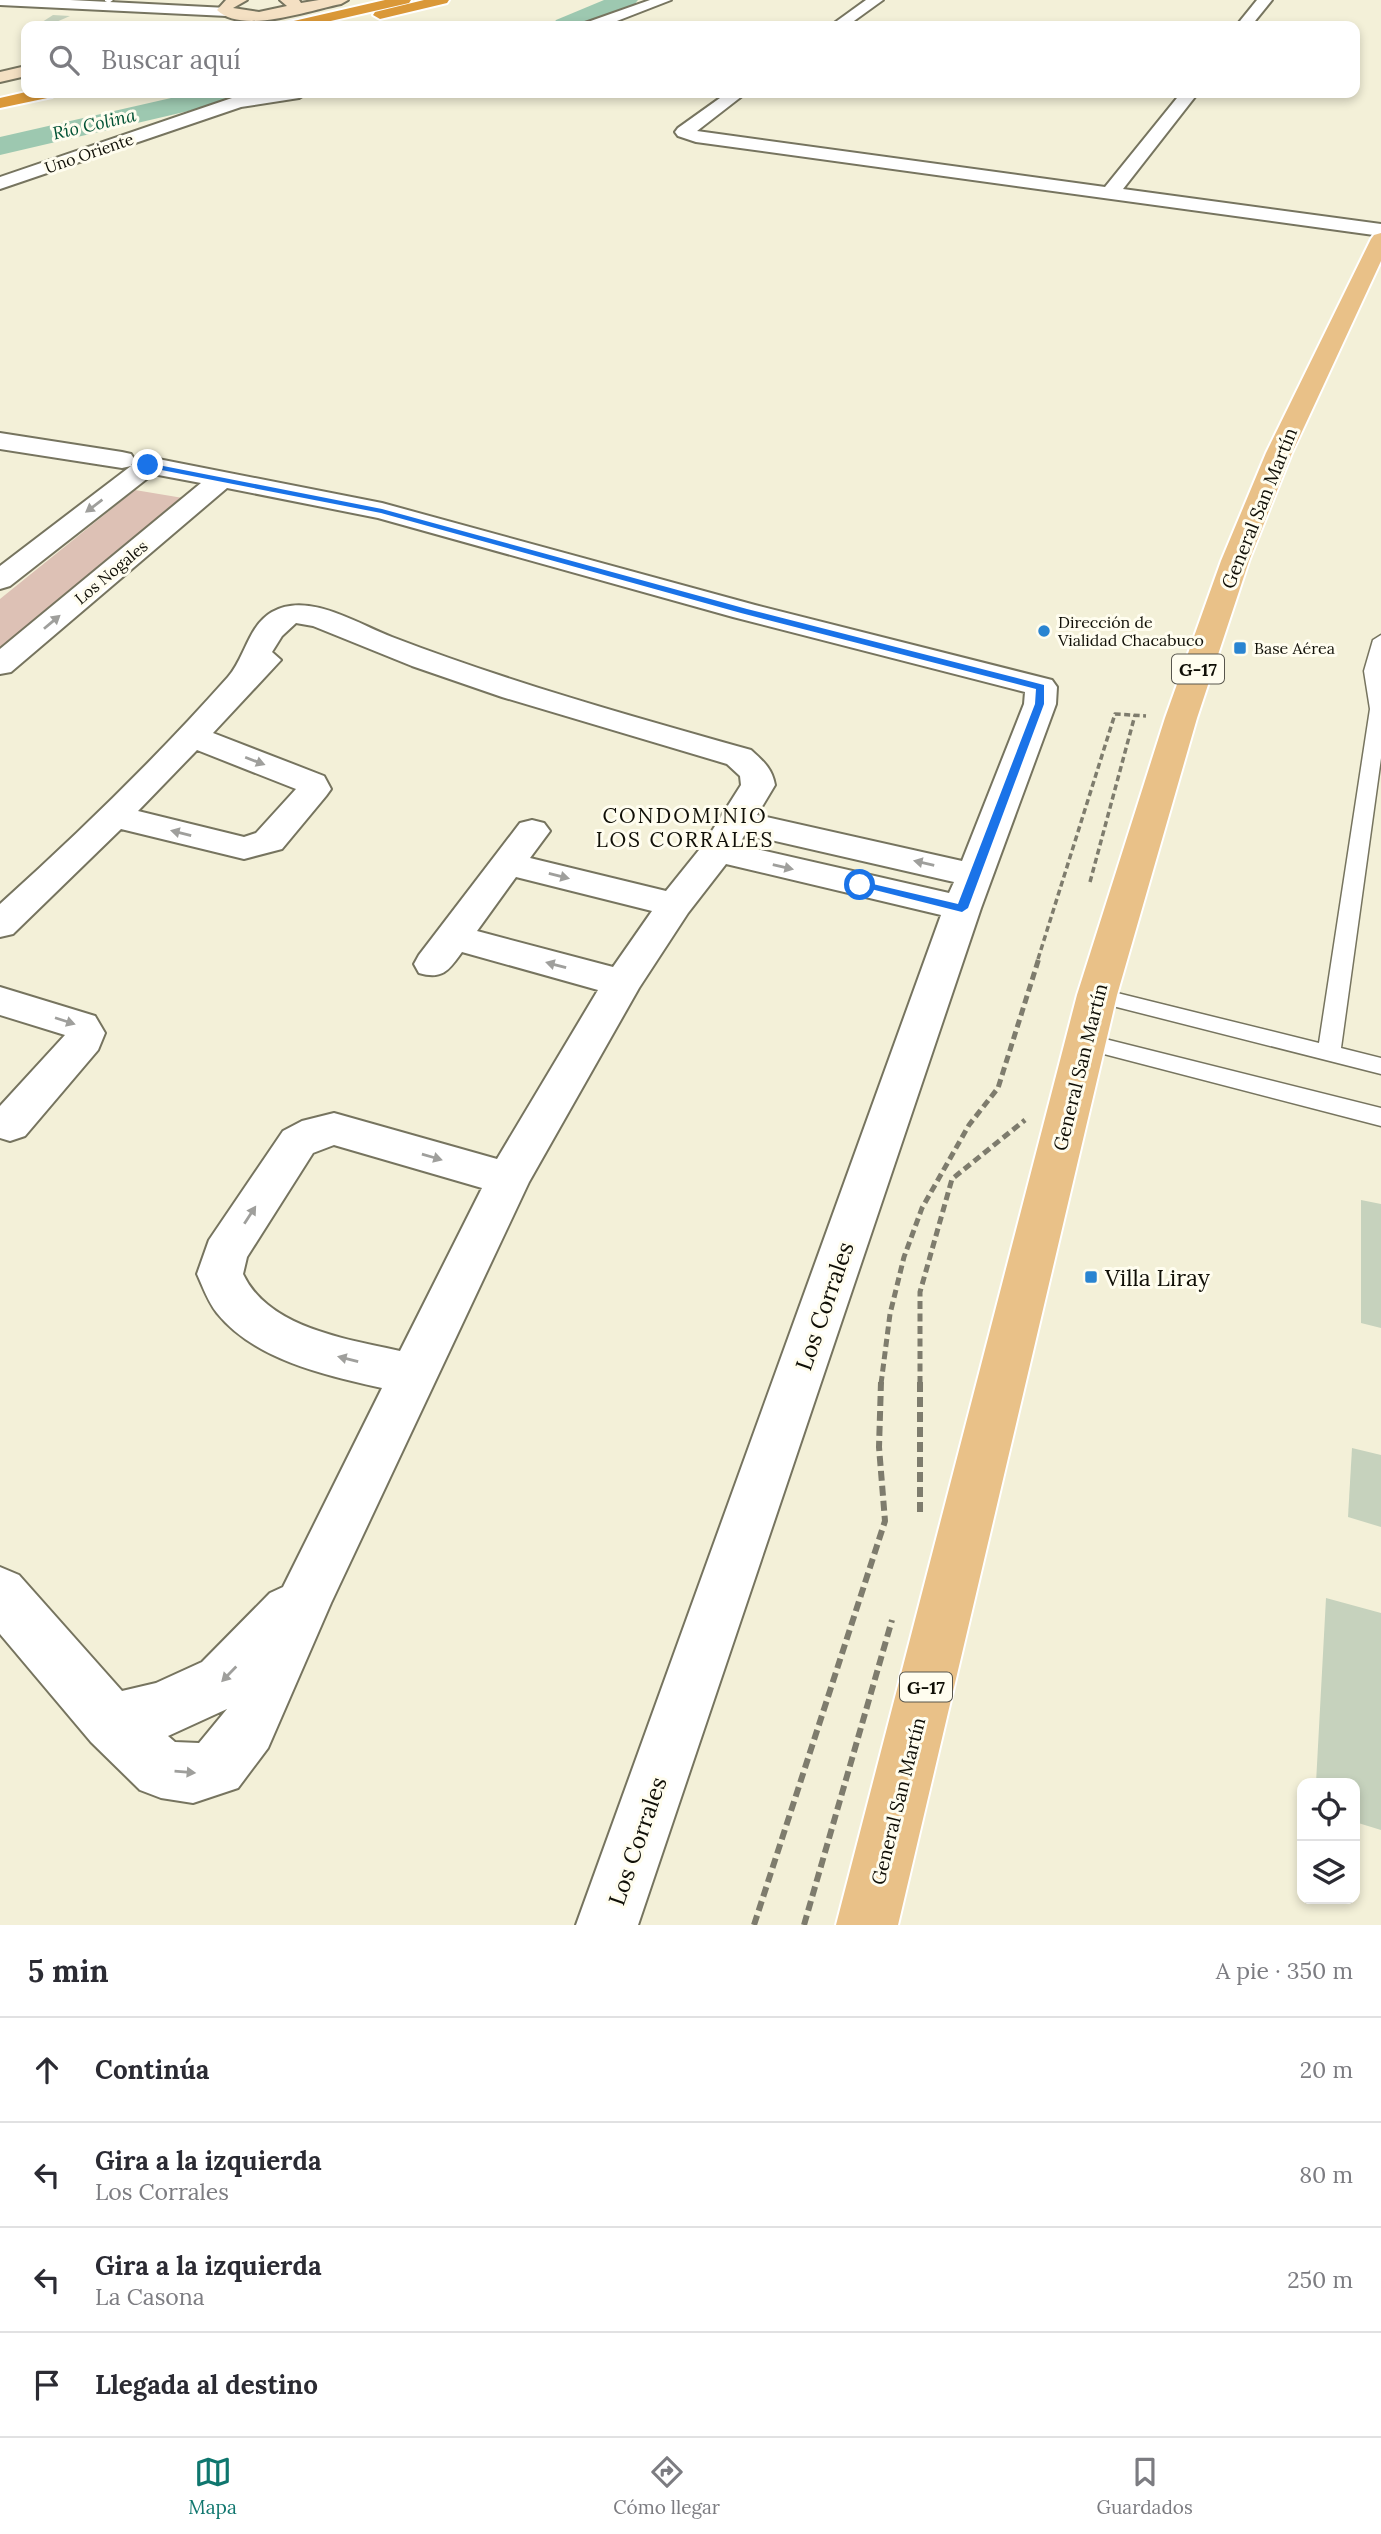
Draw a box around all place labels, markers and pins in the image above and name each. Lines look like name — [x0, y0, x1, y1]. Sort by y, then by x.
place label: Dirección de Vialidad Chacabuco — [1057, 612, 1204, 650]
marker: Dirección de Vialidad Chacabuco — [1036, 623, 1052, 639]
place label: Base Aérea — [1254, 638, 1335, 658]
marker: Base Aérea — [1232, 640, 1248, 656]
place label: Villa Liray — [1104, 1263, 1211, 1292]
marker: Villa Liray — [1083, 1269, 1099, 1285]

